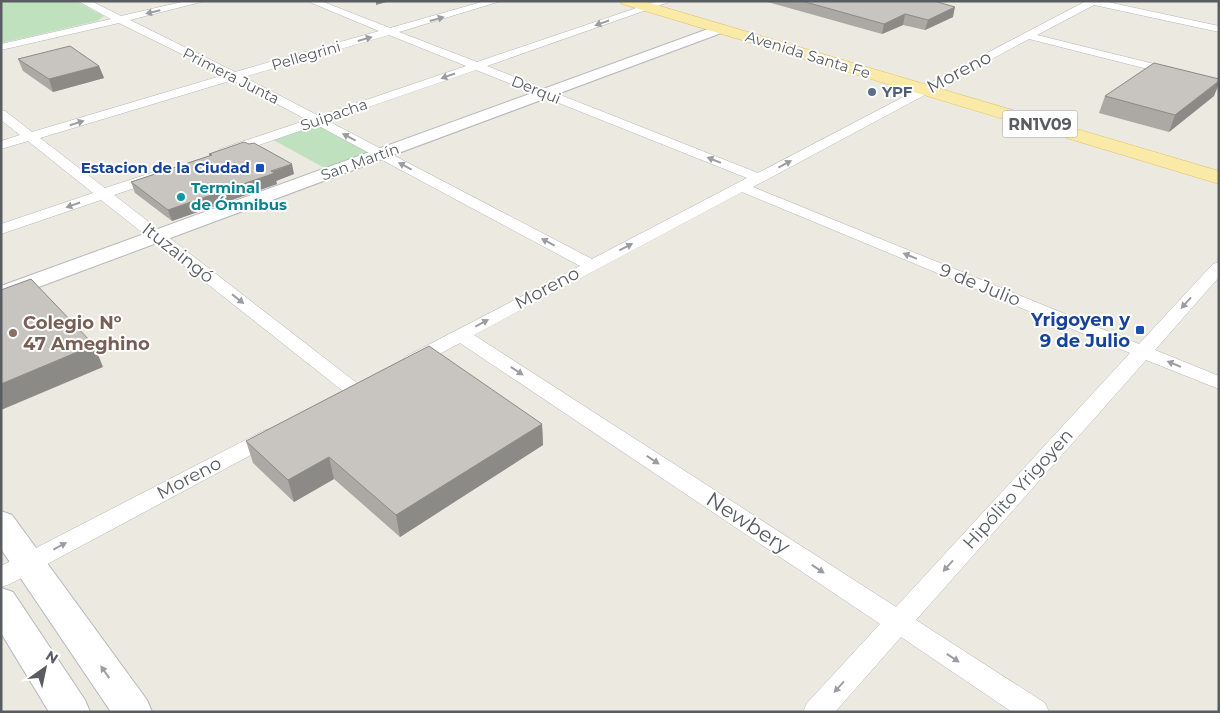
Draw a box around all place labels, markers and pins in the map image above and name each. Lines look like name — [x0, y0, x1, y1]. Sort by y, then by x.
place label: YPF — [881, 82, 913, 101]
marker: YPF — [866, 86, 878, 98]
place label: Estacion de la Ciudad — [81, 158, 250, 177]
marker: Estacion de la Ciudad — [254, 162, 266, 174]
place label: Terminal de Ómnibus — [191, 178, 287, 214]
marker: Terminal de Ómnibus — [175, 191, 187, 203]
place label: Yrigoyen y 9 de Julio — [1030, 309, 1130, 352]
place label: Colegio Nº 47 Ameghino — [23, 312, 150, 355]
marker: Yrigoyen y 9 de Julio — [1134, 324, 1146, 336]
marker: Colegio Nº 47 Ameghino — [7, 327, 19, 339]

